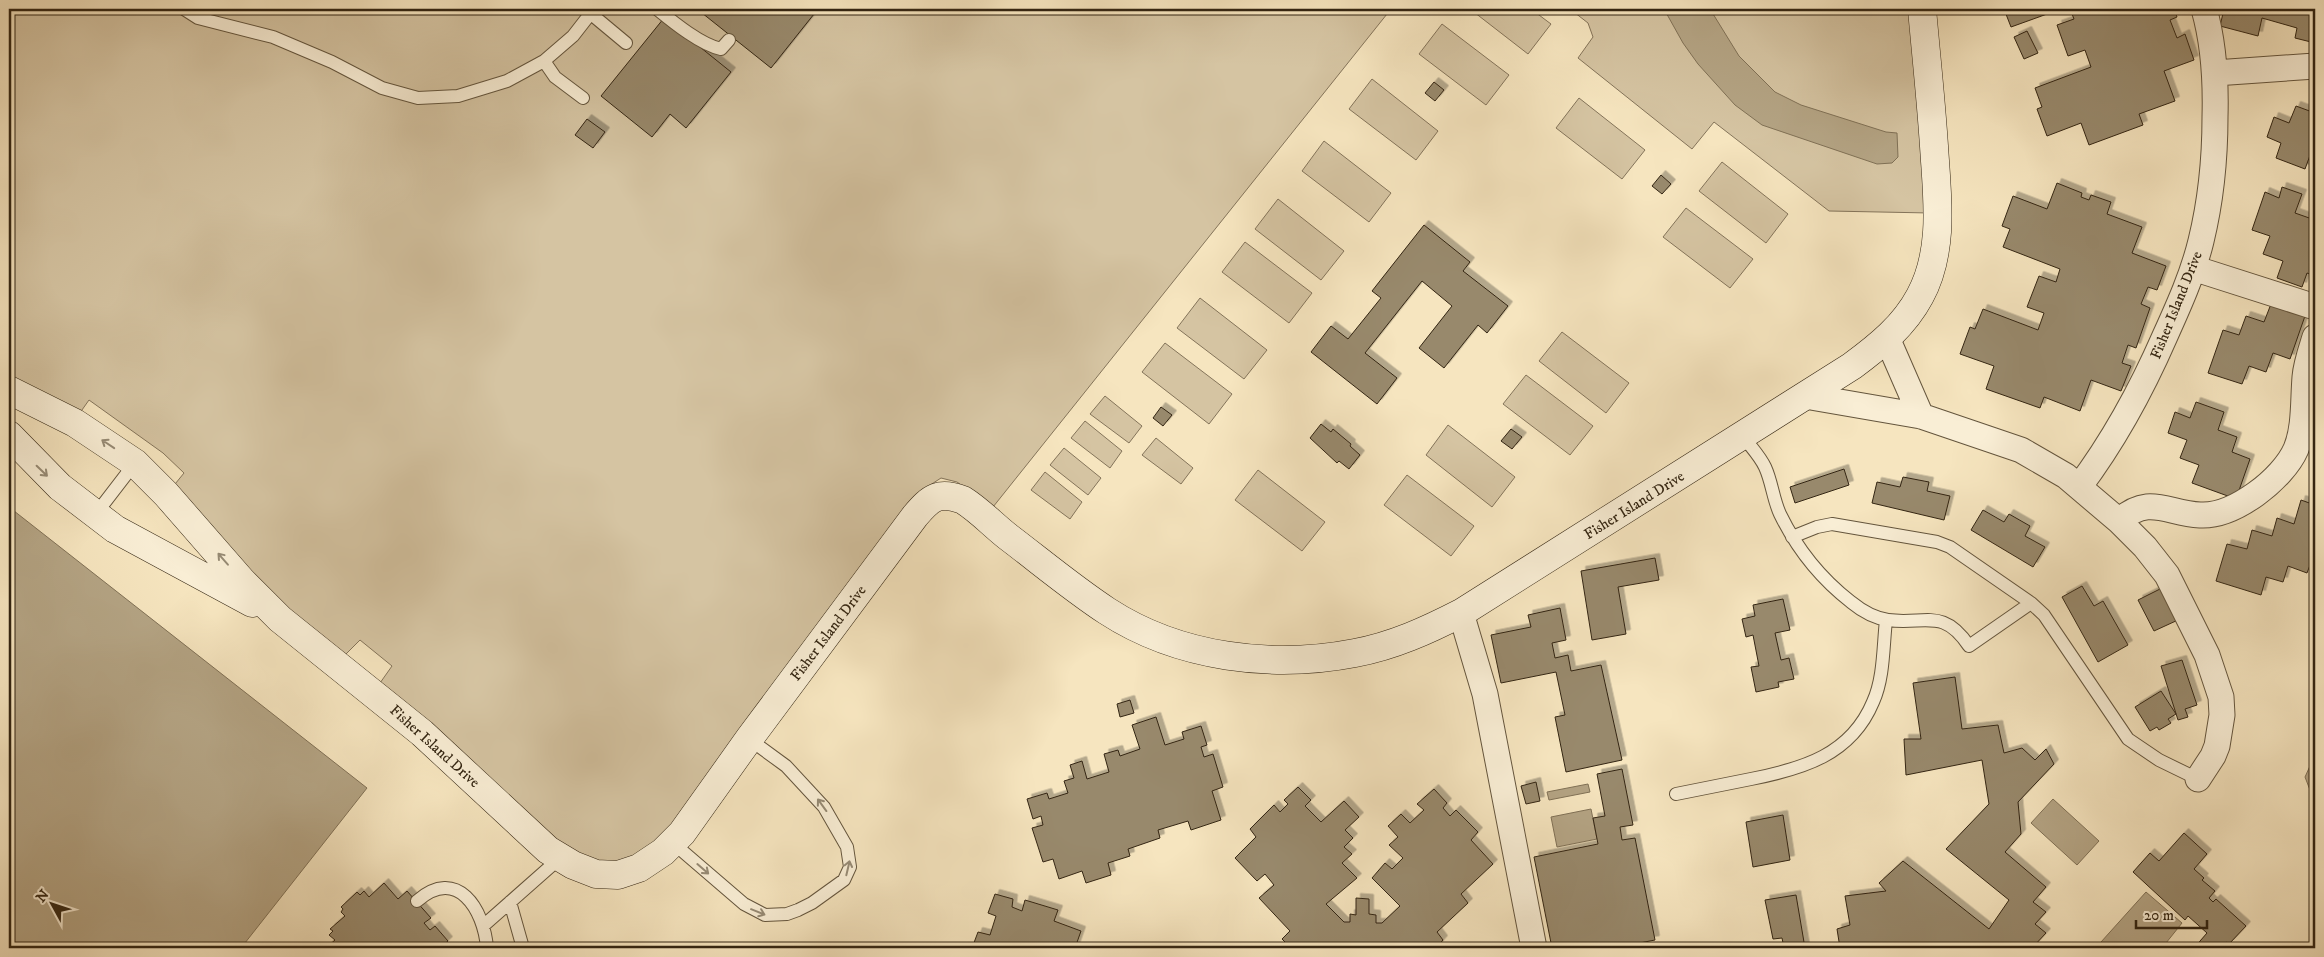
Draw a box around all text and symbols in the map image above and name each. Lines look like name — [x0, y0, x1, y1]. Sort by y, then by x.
street label: Fisher Island Drive — [2146, 248, 2207, 362]
one-way arrow — [101, 439, 115, 450]
one-way arrow — [36, 465, 48, 477]
street label: Fisher Island Drive — [1581, 467, 1688, 544]
one-way arrow — [217, 552, 229, 565]
street label: Fisher Island Drive — [786, 582, 871, 685]
street label: Fisher Island Drive — [386, 701, 484, 792]
one-way arrow — [817, 798, 827, 812]
one-way arrow — [844, 860, 853, 876]
one-way arrow — [697, 863, 710, 875]
north arrow — [28, 880, 78, 930]
text: N — [32, 886, 54, 906]
scale bar — [2136, 897, 2208, 929]
text: 20 m — [2144, 906, 2174, 925]
one-way arrow — [750, 907, 765, 917]

